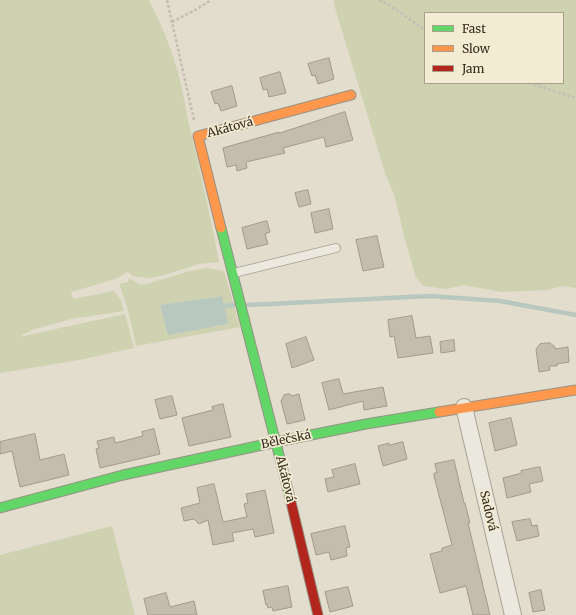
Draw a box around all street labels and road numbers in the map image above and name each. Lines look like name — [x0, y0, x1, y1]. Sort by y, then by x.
street label: Akátová — [205, 115, 255, 141]
street label: Bělečská — [260, 428, 312, 452]
street label: Akátová — [272, 454, 298, 504]
street label: Sadová — [476, 489, 500, 533]

